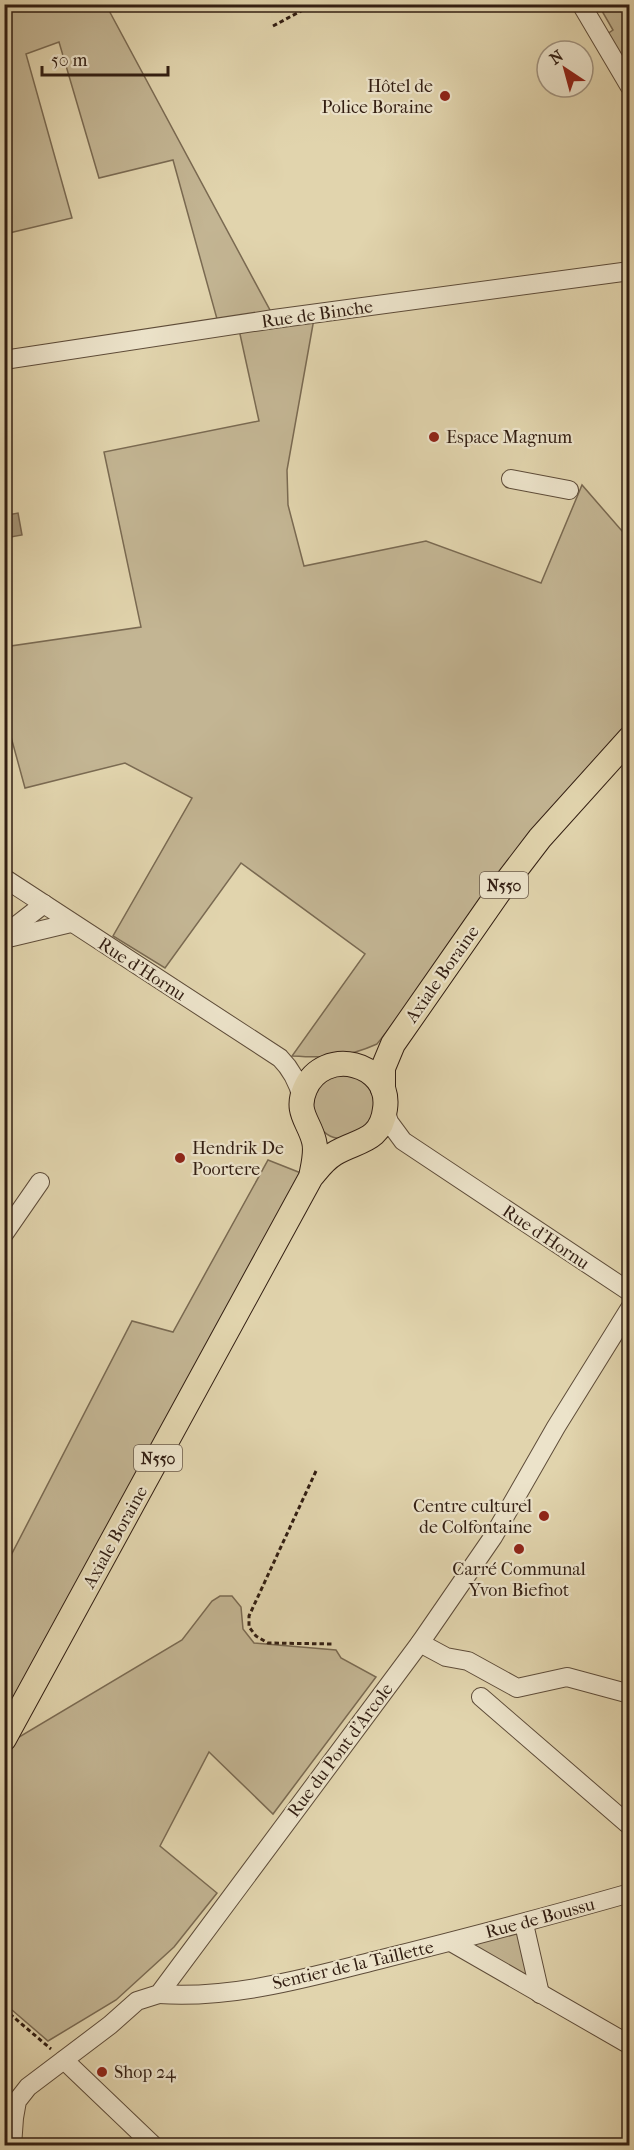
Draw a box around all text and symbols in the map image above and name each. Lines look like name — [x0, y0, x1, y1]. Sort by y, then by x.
scale bar — [42, 39, 168, 77]
north arrow — [535, 39, 595, 99]
text: N — [546, 46, 568, 69]
text: 50 m — [51, 50, 88, 71]
place label: Hôtel de Police Boraine — [321, 76, 433, 118]
marker: Hôtel de Police Boraine — [438, 89, 452, 103]
street label: Rue de Binche — [260, 296, 374, 333]
place label: Espace Magnum — [446, 427, 572, 448]
marker: Espace Magnum — [427, 430, 441, 444]
road number: N550 — [480, 872, 528, 898]
street label: Axiale Boraine — [401, 922, 484, 1028]
street label: Rue d'Hornu — [94, 933, 190, 1006]
place label: Hendrik De Poortere — [192, 1138, 284, 1180]
marker: Hendrik De Poortere — [173, 1151, 187, 1165]
street label: Rue d'Hornu — [498, 1201, 593, 1274]
road number: N550 — [134, 1445, 182, 1471]
street label: Axiale Boraine — [78, 1482, 152, 1593]
place label: Centre culturel de Colfontaine — [413, 1496, 532, 1538]
marker: Centre culturel de Colfontaine — [537, 1509, 551, 1523]
marker: Carré Communal Yvon Biefnot — [512, 1542, 526, 1556]
place label: Carré Communal Yvon Biefnot — [452, 1559, 586, 1601]
street label: Rue du Pont d'Arcole — [283, 1679, 398, 1821]
street label: Rue de Boussu — [483, 1894, 597, 1943]
street label: Sentier de la Taillette — [270, 1937, 436, 1994]
place label: Shop 24 — [114, 2062, 176, 2083]
marker: Shop 24 — [95, 2065, 109, 2079]

